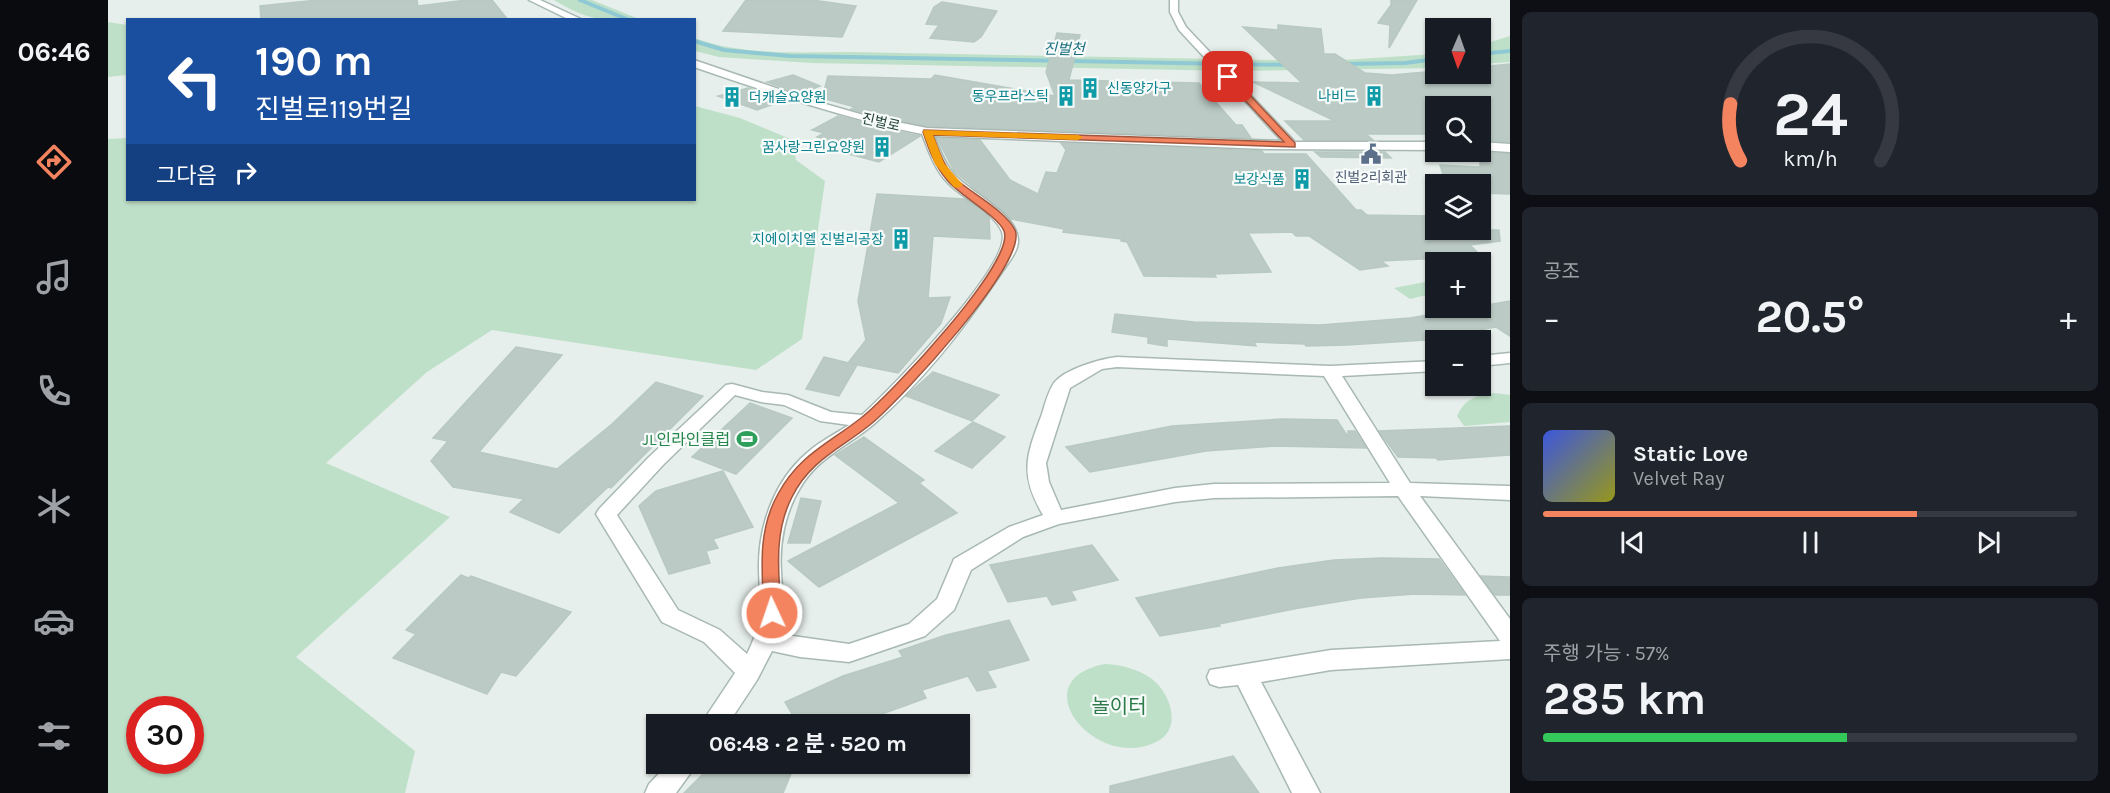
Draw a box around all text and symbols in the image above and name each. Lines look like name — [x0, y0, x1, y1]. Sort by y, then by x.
north arrow — [1425, 18, 1491, 84]
map controls — [1425, 18, 1491, 396]
text: 06:46 — [17, 36, 91, 68]
text: 190 m — [255, 36, 373, 86]
water label: 진벌천 — [1043, 40, 1087, 58]
icon: left — [156, 42, 234, 120]
pin — [1202, 51, 1253, 102]
icon: arrive — [1211, 60, 1244, 93]
building icon: 신동양가구 — [1078, 76, 1102, 100]
text: 24 — [1773, 78, 1847, 151]
place label: 신동양가구 — [1107, 80, 1172, 97]
building icon: 동우프라스틱 — [1054, 84, 1078, 108]
building icon: 나비드 — [1362, 84, 1386, 108]
building icon: 더캐슬요양원 — [720, 85, 744, 109]
place label: 동우프라스틱 — [972, 88, 1049, 105]
place label: 나비드 — [1318, 88, 1357, 105]
place label: 더캐슬요양원 — [749, 89, 826, 106]
text: 진벌로119번길 — [255, 93, 413, 125]
button: search — [1425, 96, 1491, 162]
street label: 진벌로 — [860, 110, 902, 135]
building icon: 꿈사랑그린요양원 — [870, 135, 894, 159]
place label: 꿈사랑그린요양원 — [762, 139, 865, 156]
icon: directions — [33, 141, 75, 183]
public building icon: 진벌2리회관 — [1359, 142, 1383, 166]
text: km/h — [1783, 146, 1837, 171]
icon: right — [229, 156, 262, 189]
text: 그다음 — [156, 163, 217, 189]
building icon: 보강식품 — [1290, 167, 1314, 191]
place label: 진벌2리회관 — [1335, 169, 1407, 186]
place label: 보강식품 — [1233, 171, 1285, 188]
button: layers — [1425, 174, 1491, 240]
building icon: 지에이치엘 진벌리공장 — [889, 227, 913, 251]
place label: 지에이치엘 진벌리공장 — [752, 231, 884, 248]
button: + — [1425, 252, 1491, 318]
icon: music — [33, 256, 75, 298]
text: 공조 — [1543, 260, 1580, 283]
text: 20.5° — [1755, 291, 1865, 343]
text: − — [1543, 299, 1560, 337]
text: + — [2060, 299, 2077, 337]
button: − — [1425, 330, 1491, 396]
icon: phone — [33, 370, 75, 412]
sports icon: JL인라인클럽 — [735, 427, 759, 451]
place label: JL인라인클럽 — [642, 430, 730, 449]
text: Static Love — [1633, 441, 1748, 467]
text: Velvet Ray — [1633, 467, 1725, 490]
icon: climate — [33, 485, 75, 527]
icon: previous — [1616, 526, 1649, 559]
icon: pause — [1794, 526, 1827, 559]
icon: next — [1972, 526, 2005, 559]
position arrow — [740, 581, 804, 645]
icon: car — [33, 600, 75, 642]
text: 주행 가능 · 57% — [1543, 642, 1670, 665]
text: 285 km — [1543, 673, 1706, 725]
park label: 놀이터 — [1091, 695, 1147, 718]
speed limit sign: 30 — [126, 696, 204, 774]
icon: filters — [33, 715, 75, 757]
text: 06:48 · 2 분 · 520 m — [709, 731, 907, 757]

